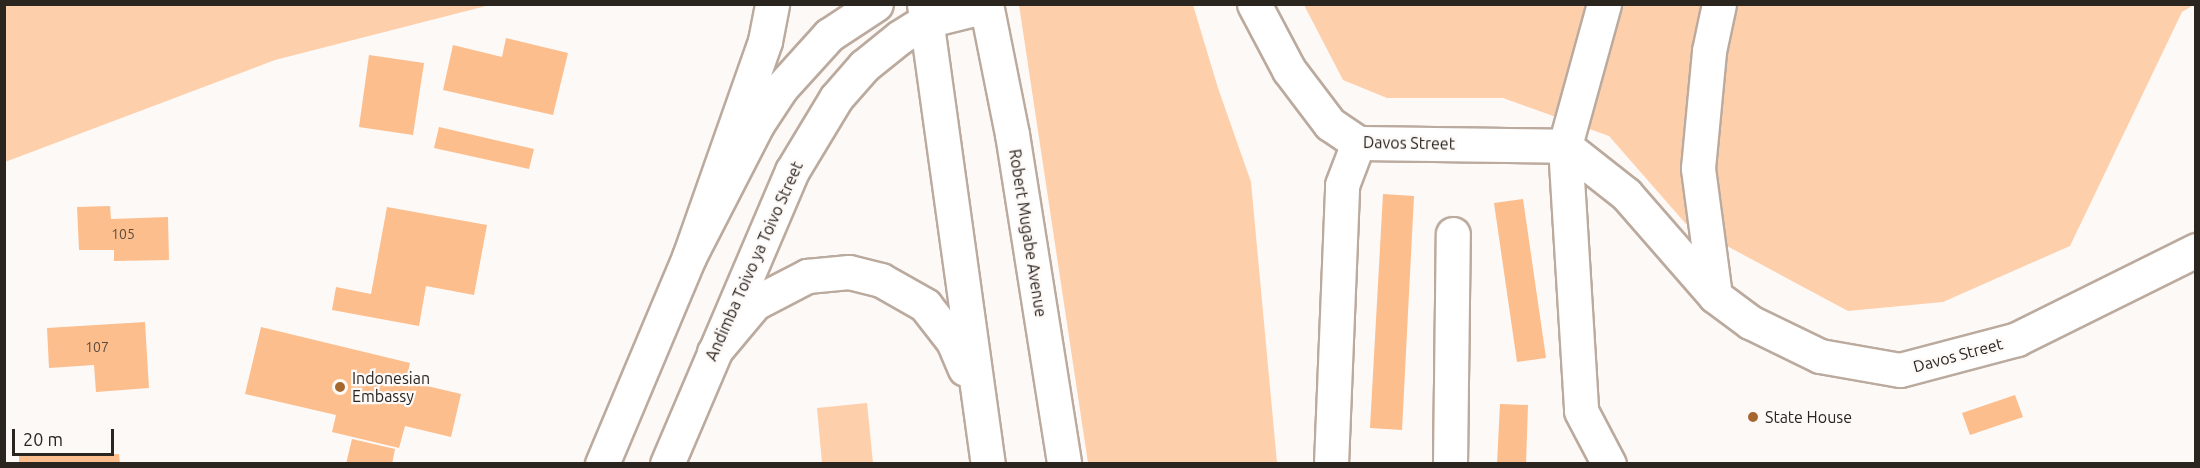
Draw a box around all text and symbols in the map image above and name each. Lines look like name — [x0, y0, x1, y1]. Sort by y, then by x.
street label: Davos Street — [1363, 133, 1455, 153]
street label: Robert Mugabe Avenue — [1005, 148, 1051, 318]
street label: Andimba Toivo ya Toivo Street — [701, 158, 807, 364]
house number: 105 — [111, 226, 135, 242]
street label: Davos Street — [1911, 334, 2005, 376]
house number: 107 — [85, 339, 109, 355]
place label: Indonesian Embassy — [352, 368, 430, 406]
marker: Indonesian Embassy — [333, 380, 347, 394]
place label: State House — [1765, 407, 1852, 427]
marker: State House — [1746, 410, 1760, 424]
scale bar — [15, 417, 117, 455]
text: 20 m — [23, 429, 63, 449]

